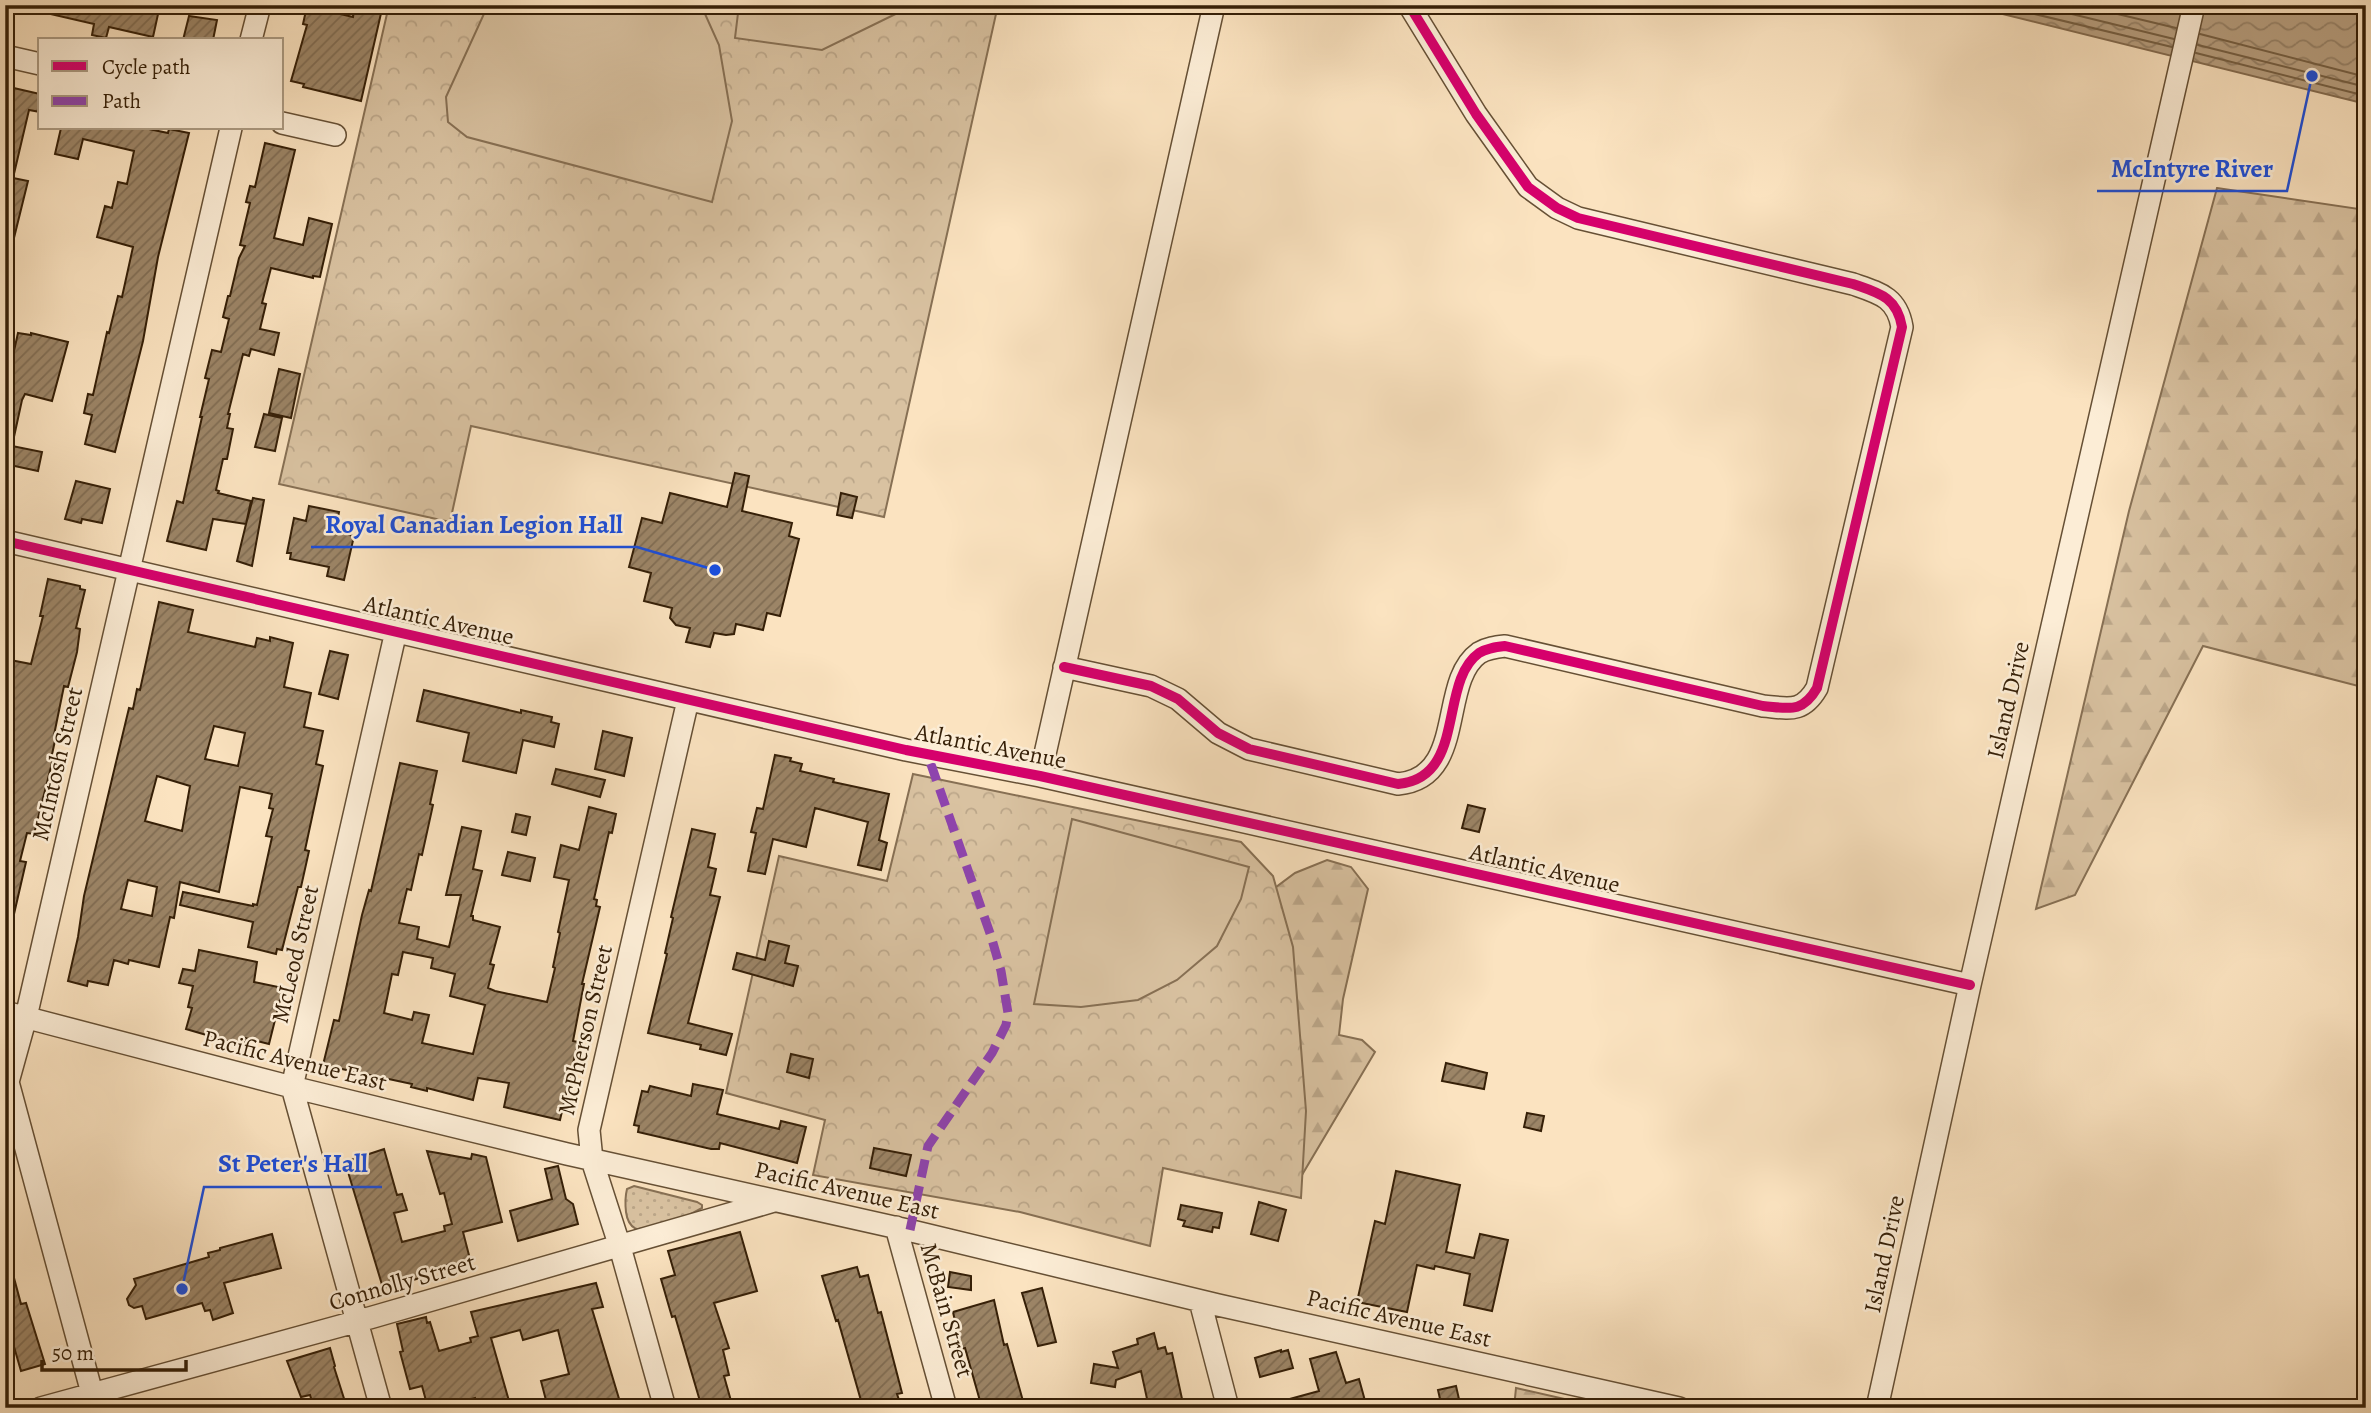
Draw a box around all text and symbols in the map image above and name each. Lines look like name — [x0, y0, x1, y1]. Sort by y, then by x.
legend — [38, 38, 284, 130]
text: Cycle path — [102, 53, 191, 81]
text: Path — [102, 87, 141, 115]
callout: McIntyre River — [2097, 144, 2287, 191]
text: McIntyre River — [2111, 151, 2273, 186]
callout: Royal Canadian Legion Hall — [311, 500, 637, 547]
text: Royal Canadian Legion Hall — [325, 507, 623, 542]
street label: Atlantic Avenue — [360, 587, 517, 653]
street label: Island Drive — [1979, 638, 2037, 762]
street label: McIntosh Street — [24, 684, 90, 844]
street label: Atlantic Avenue — [912, 715, 1069, 776]
street label: Atlantic Avenue — [1466, 835, 1623, 901]
street label: McLeod Street — [264, 882, 326, 1026]
street label: McPherson Street — [550, 942, 620, 1118]
street label: Pacific Avenue East — [200, 1022, 390, 1098]
callout: St Peter's Hall — [204, 1140, 382, 1187]
text: St Peter's Hall — [218, 1146, 368, 1181]
street label: Pacific Avenue East — [752, 1153, 943, 1227]
street label: Island Drive — [1856, 1192, 1912, 1316]
street label: McBain Street — [913, 1239, 981, 1381]
street label: Connolly Street — [325, 1246, 479, 1318]
street label: Pacific Avenue East — [1304, 1281, 1495, 1355]
scale bar — [42, 1329, 186, 1373]
text: 50 m — [52, 1339, 94, 1367]

